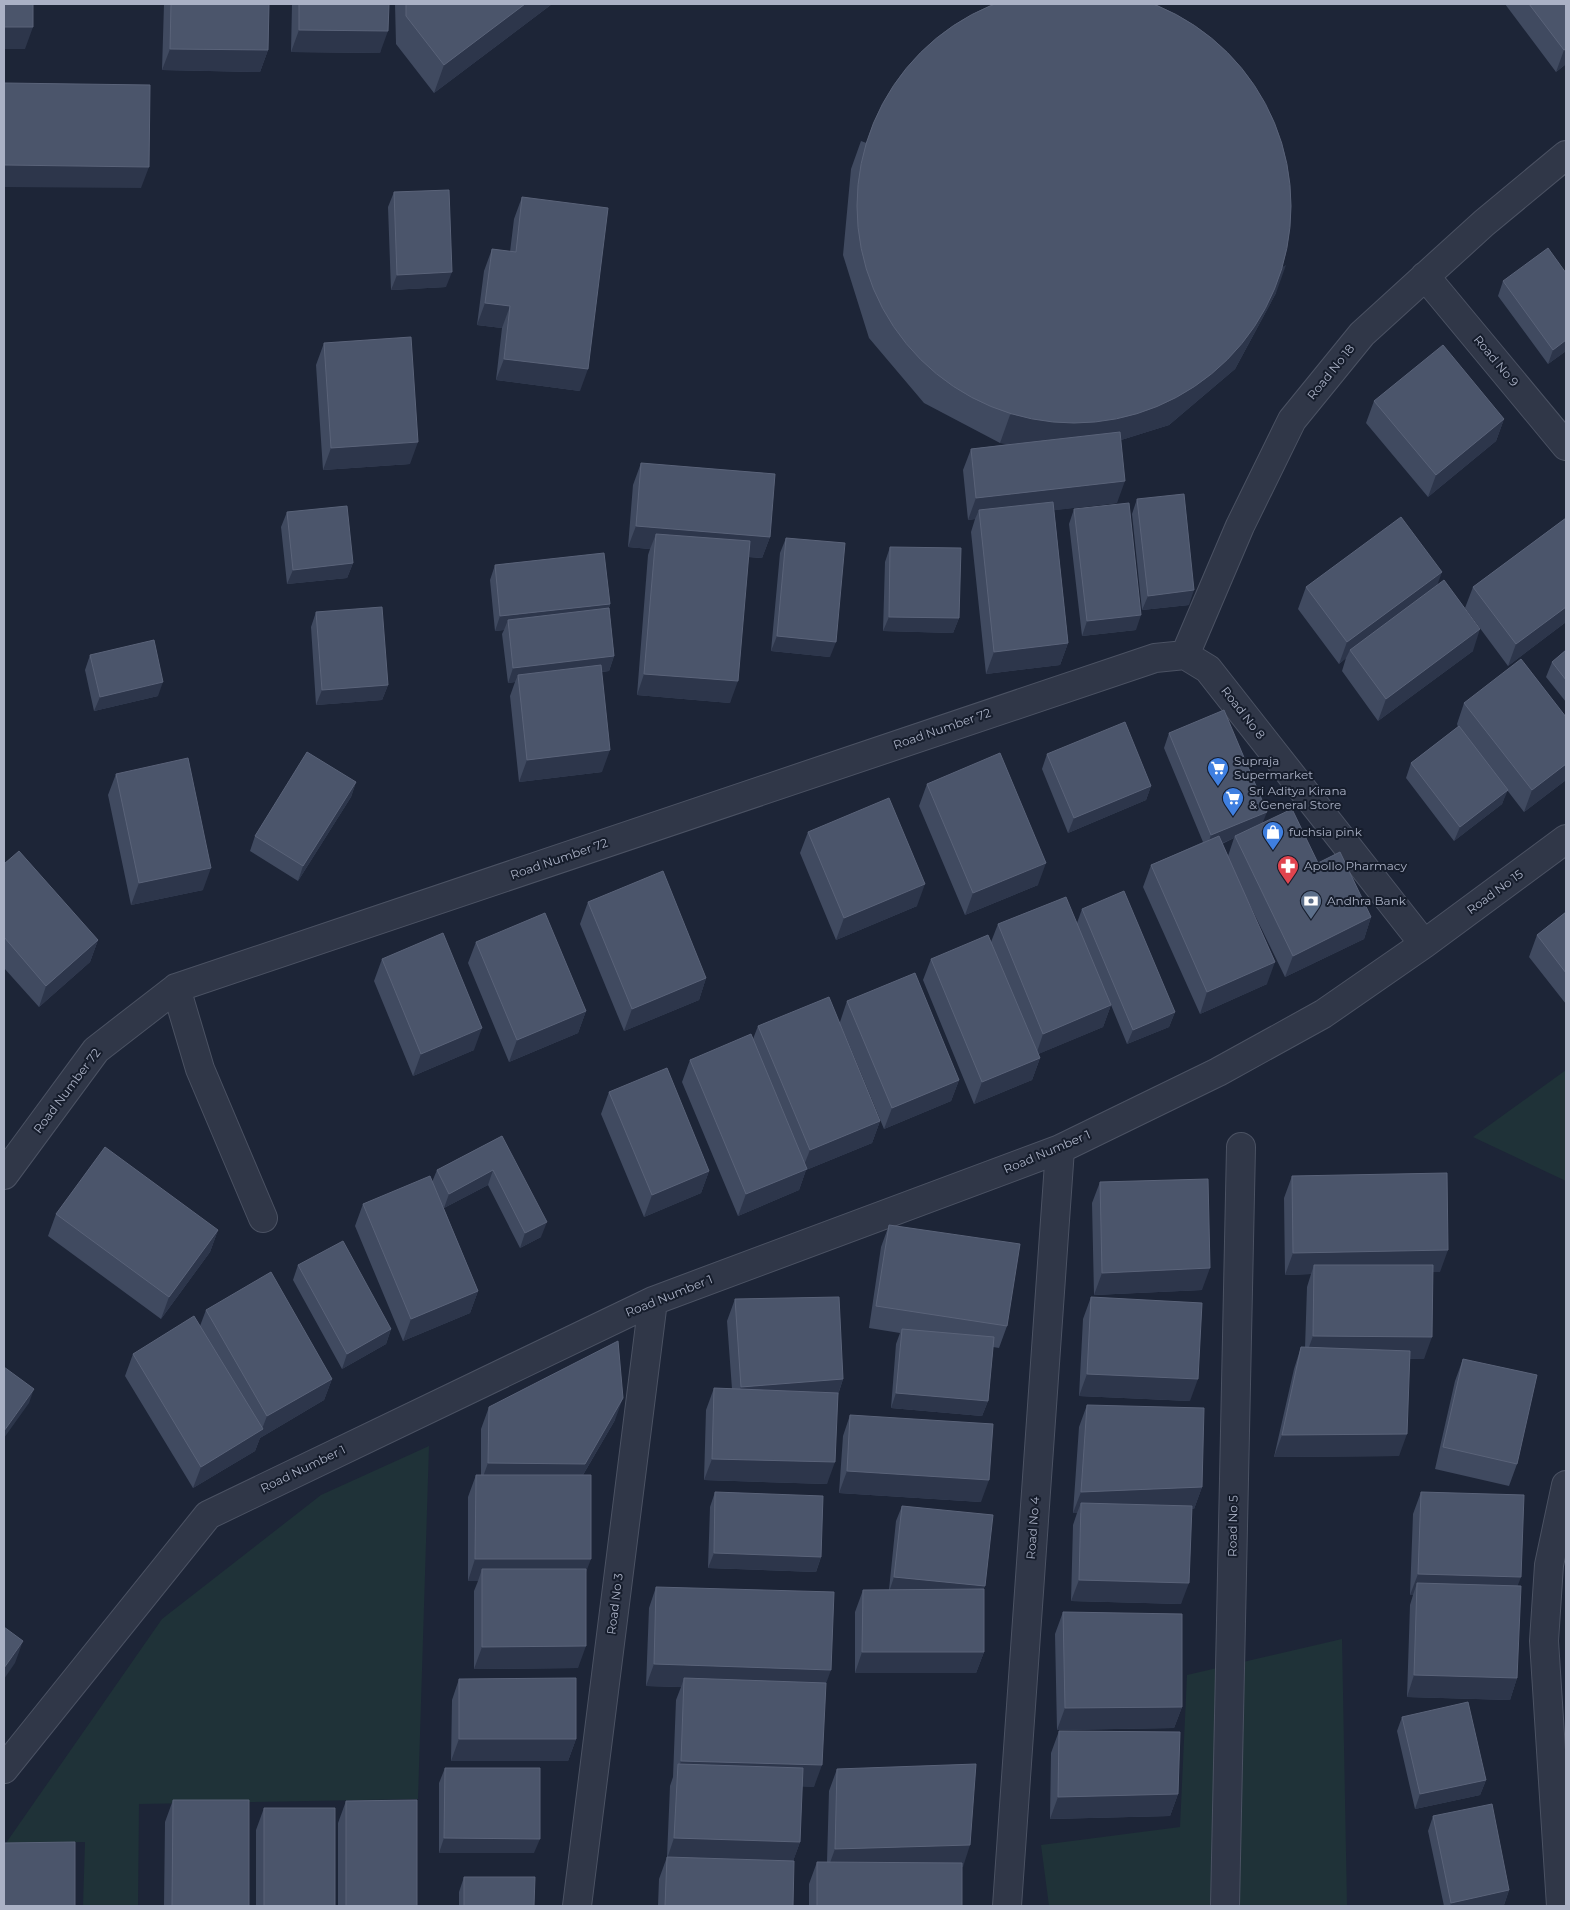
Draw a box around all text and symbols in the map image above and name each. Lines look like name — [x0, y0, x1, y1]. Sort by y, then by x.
street label: Road No 9 — [1471, 332, 1522, 389]
street label: Road No 18 — [1304, 341, 1358, 402]
street label: Road No 8 — [1218, 683, 1269, 742]
street label: Road Number 72 — [891, 705, 993, 752]
place label: Supraja Supermarket — [1234, 753, 1313, 782]
supermarket icon: Supraja Supermarket — [1206, 756, 1230, 787]
place label: Sri Aditya Kirana & General Store — [1249, 783, 1347, 812]
supermarket icon: Sri Aditya Kirana & General Store — [1221, 786, 1245, 817]
shop icon: fuchsia pink — [1261, 820, 1285, 851]
place label: fuchsia pink — [1289, 824, 1363, 839]
street label: Road Number 72 — [508, 835, 610, 882]
pharmacy icon: Apollo Pharmacy — [1276, 854, 1300, 885]
place label: Apollo Pharmacy — [1304, 858, 1407, 873]
street label: Road No 15 — [1464, 866, 1526, 917]
bank icon: Andhra Bank — [1299, 889, 1323, 920]
place label: Andhra Bank — [1327, 893, 1407, 908]
street label: Road Number 72 — [30, 1045, 103, 1136]
street label: Road Number 1 — [1001, 1127, 1092, 1177]
street label: Road Number 1 — [623, 1271, 715, 1320]
street label: Road Number 1 — [258, 1441, 348, 1496]
street label: Road No 5 — [1224, 1495, 1241, 1557]
street label: Road No 4 — [1023, 1496, 1042, 1560]
street label: Road No 3 — [603, 1572, 626, 1635]

